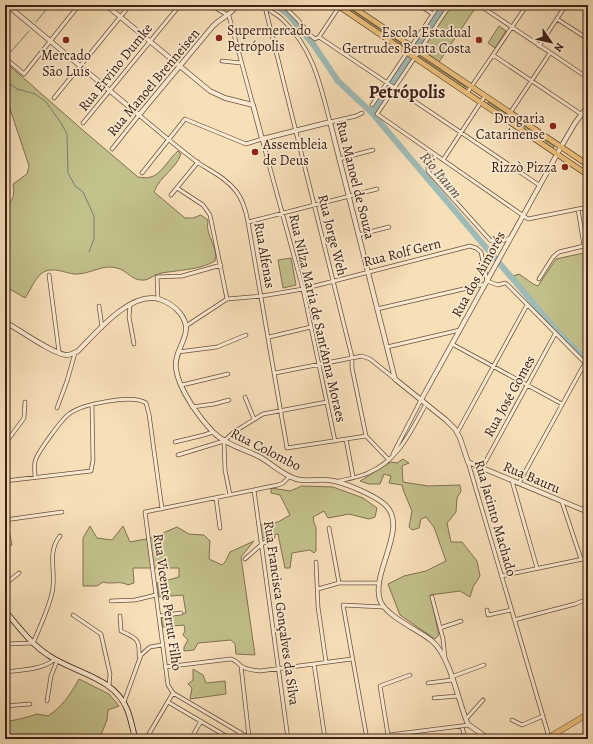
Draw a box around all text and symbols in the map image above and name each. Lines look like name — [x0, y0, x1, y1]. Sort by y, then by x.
street label: Rua Ervino Dumke — [74, 19, 157, 115]
place label: Supermercado Petrópolis — [227, 21, 311, 56]
north arrow — [531, 22, 571, 62]
place label: Escola Estadual Gertrudes Benta Costa — [342, 23, 472, 58]
street label: Rua Manoel Brenneisen — [103, 24, 204, 140]
marker: Supermercado Petrópolis — [214, 33, 224, 43]
marker: Mercado São Luís — [61, 35, 71, 45]
marker: Escola Estadual Gertrudes Benta Costa — [474, 35, 484, 45]
text: N — [550, 40, 567, 55]
place label: Mercado São Luís — [41, 46, 91, 81]
district label: Petrópolis — [369, 80, 445, 104]
place label: Drogaria Catarinense — [476, 109, 545, 144]
street label: Rua Manoel de Souza — [332, 119, 380, 242]
marker: Drogaria Catarinense — [548, 121, 558, 131]
place label: Assembleia de Deus — [262, 135, 328, 170]
marker: Assembleia de Deus — [250, 147, 260, 157]
water label: Rio Itaum — [415, 147, 467, 203]
place label: Rizzò Pizza — [491, 158, 557, 177]
marker: Rizzò Pizza — [560, 162, 570, 172]
street label: Rua Jorge Weh — [313, 192, 352, 278]
street label: Rua Nilza Maria de Sant'Anna Moraes — [284, 212, 351, 424]
street label: Rua Alfenas — [249, 221, 280, 290]
street label: Rua dos Aimorés — [447, 228, 510, 321]
street label: Rua Rolf Gern — [361, 234, 443, 271]
street label: Rua José Gomes — [479, 352, 540, 440]
street label: Rua Colombo — [227, 424, 304, 475]
street label: Rua Bauru — [500, 457, 564, 498]
street label: Rua Jacinto Machado — [470, 458, 521, 579]
street label: Rua Francisca Gonçalves da Silva — [259, 520, 304, 707]
street label: Rua Vicente Perrut Filho — [148, 532, 187, 672]

